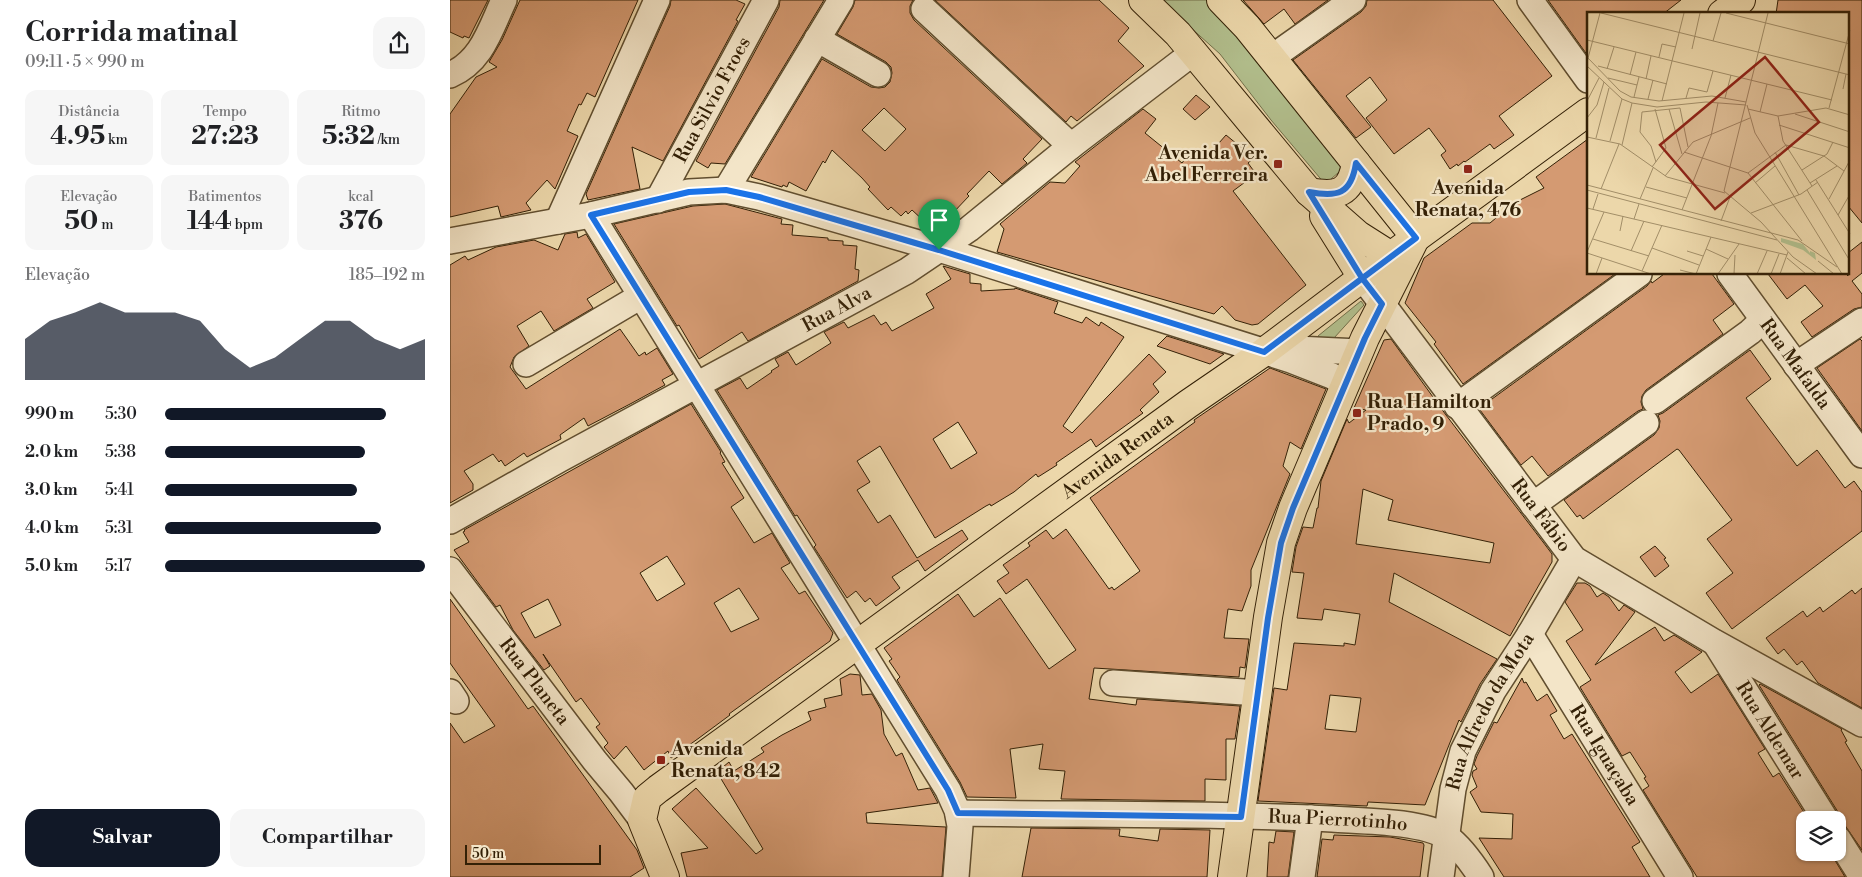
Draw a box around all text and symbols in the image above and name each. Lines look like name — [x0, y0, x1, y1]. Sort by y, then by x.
inset map — [1587, 12, 1850, 275]
text: Corrida matinal — [25, 15, 238, 50]
button: share — [373, 17, 425, 69]
street label: Rua Silvio Froes — [668, 33, 756, 167]
text: 09:11 · 5 × 990 m — [25, 52, 144, 72]
text: Distância — [58, 103, 120, 121]
text: Tempo — [203, 103, 247, 121]
text: Ritmo — [341, 103, 381, 121]
text: 4.95 — [50, 121, 105, 152]
text: 27:23 — [191, 121, 259, 152]
text: 5:32 — [322, 121, 375, 152]
text: km — [105, 131, 128, 149]
text: /km — [375, 131, 400, 149]
place label: Avenida Ver. Abel Ferreira — [1144, 141, 1269, 187]
marker: Avenida Ver. Abel Ferreira — [1272, 158, 1284, 170]
marker: Avenida Renata, 476 — [1462, 163, 1474, 175]
place label: Avenida Renata, 476 — [1415, 176, 1521, 222]
text: Elevação — [61, 188, 117, 206]
text: Batimentos — [189, 188, 261, 206]
text: kcal — [348, 188, 374, 206]
pin — [918, 199, 960, 250]
text: 50 — [65, 206, 98, 237]
text: 144 — [187, 206, 232, 237]
text: 376 — [339, 206, 383, 237]
icon: arrive — [925, 206, 953, 234]
text: m — [98, 216, 113, 234]
text: bpm — [232, 216, 263, 234]
text: Elevação — [25, 265, 90, 285]
text: 185–192 m — [349, 265, 425, 285]
street label: Rua Alva — [798, 280, 876, 338]
street label: Rua Mafalda — [1754, 314, 1837, 414]
place label: Rua Hamilton Prado, 9 — [1367, 390, 1492, 436]
text: 990 m — [25, 404, 74, 424]
text: 5:30 — [105, 404, 137, 424]
street label: Avenida Renata — [1056, 406, 1179, 505]
marker: Rua Hamilton Prado, 9 — [1351, 407, 1363, 419]
text: 2.0 km — [25, 442, 78, 462]
text: 5:38 — [105, 442, 136, 462]
street label: Rua Fábio — [1506, 474, 1577, 557]
text: 3.0 km — [25, 480, 78, 500]
text: 5:41 — [105, 480, 134, 500]
text: 4.0 km — [25, 518, 79, 538]
text: 5:31 — [105, 518, 133, 538]
text: 5.0 km — [25, 556, 78, 576]
text: 5:17 — [105, 556, 132, 576]
street label: Rua Alfredo da Mota — [1441, 628, 1540, 793]
street label: Rua Planeta — [494, 633, 576, 730]
street label: Rua Aldemar — [1730, 677, 1810, 784]
street label: Rua Iguaçaba — [1564, 700, 1645, 810]
place label: Avenida Renata, 842 — [670, 737, 780, 783]
marker: Avenida Renata, 842 — [655, 754, 667, 766]
street label: Rua Pierrotinho — [1268, 805, 1409, 837]
button: Salvar — [25, 809, 220, 867]
button: Compartilhar — [230, 809, 425, 867]
map controls — [1796, 811, 1846, 861]
button: layers — [1796, 811, 1846, 861]
scale bar — [465, 842, 601, 865]
text: 50 m — [472, 845, 504, 863]

